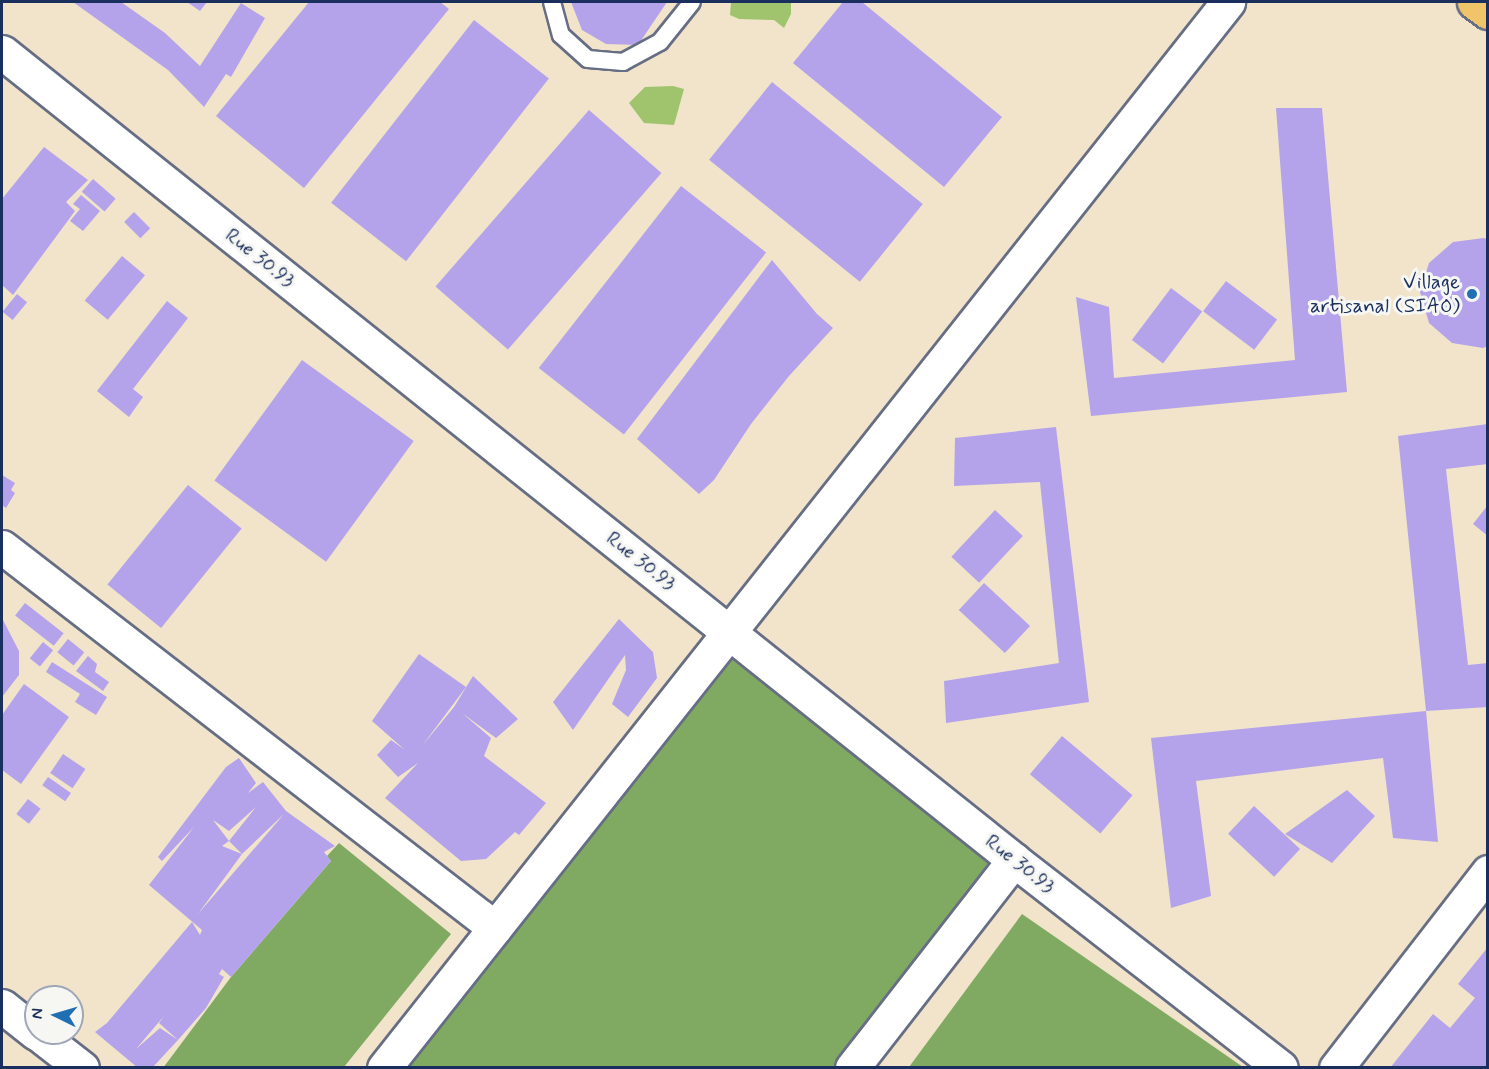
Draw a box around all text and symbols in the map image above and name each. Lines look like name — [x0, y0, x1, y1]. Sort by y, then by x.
street label: Rue 30.93 — [220, 223, 300, 293]
place label: Village artisanal (SIAO) — [1310, 269, 1460, 319]
marker: Village artisanal (SIAO) — [1465, 287, 1479, 301]
street label: Rue 30.93 — [601, 526, 681, 596]
street label: Rue 30.93 — [980, 829, 1060, 899]
north arrow — [24, 985, 84, 1045]
text: N — [27, 1007, 48, 1020]

